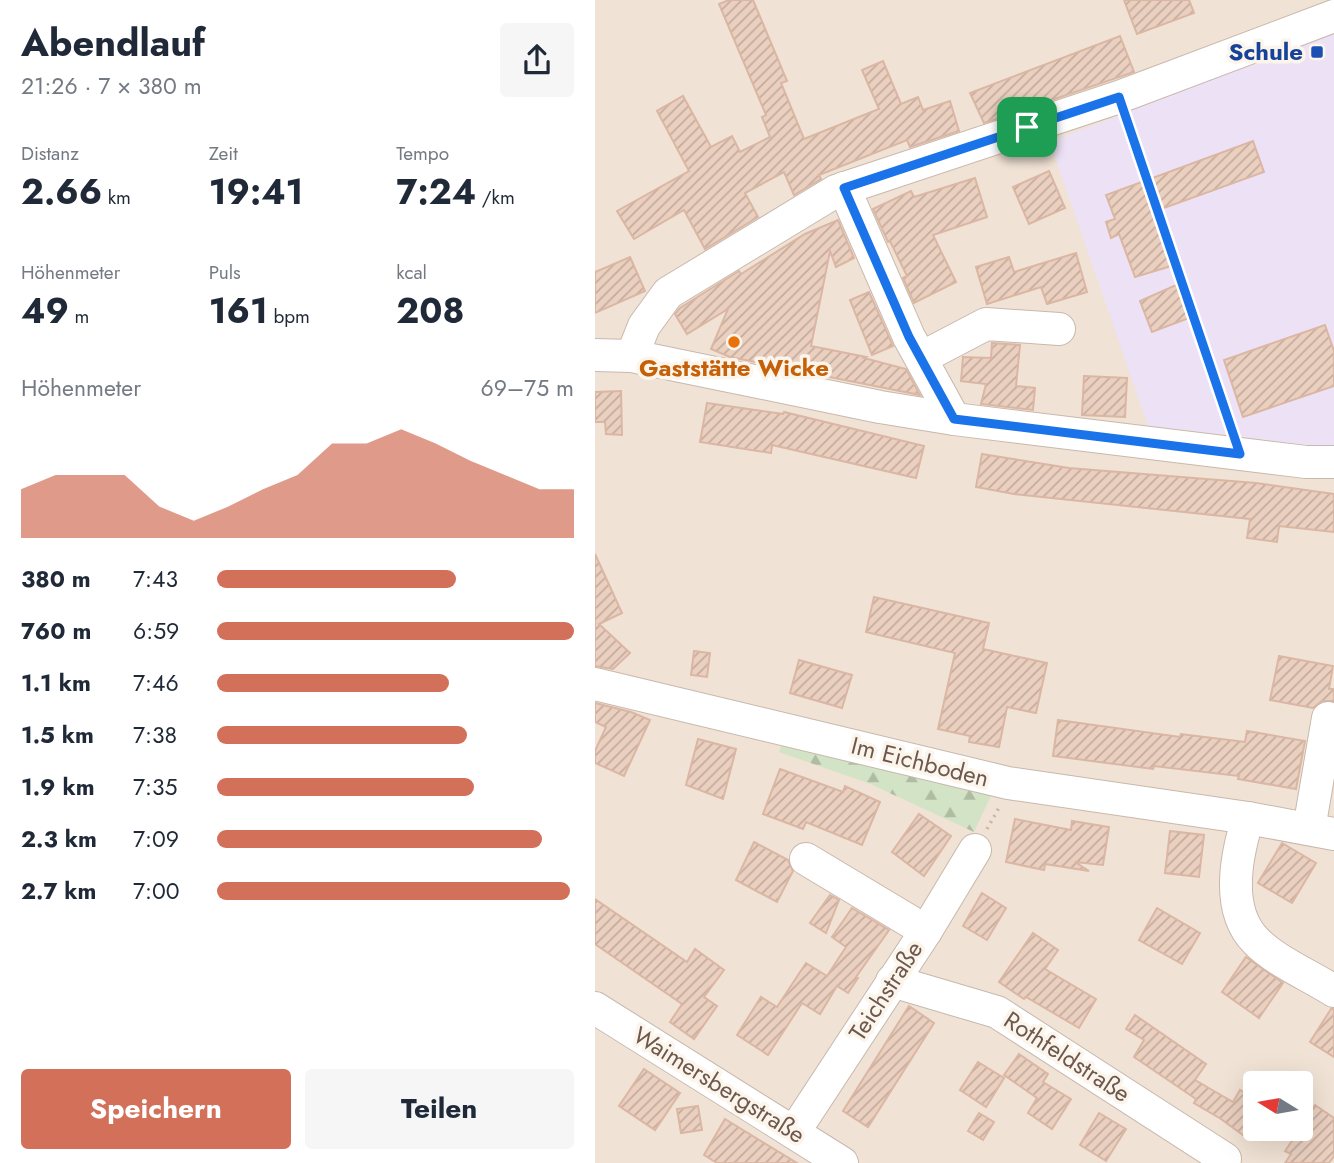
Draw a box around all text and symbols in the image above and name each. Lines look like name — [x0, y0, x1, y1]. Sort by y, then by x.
text: Abendlauf — [21, 15, 205, 70]
button: share — [500, 23, 574, 97]
place label: Schule — [1228, 34, 1303, 69]
marker: Schule — [1309, 44, 1325, 60]
text: 21:26 · 7 × 380 m — [21, 69, 202, 103]
pin — [997, 97, 1057, 157]
icon: arrive — [1008, 108, 1046, 146]
text: Distanz — [21, 140, 79, 167]
text: Zeit — [209, 140, 238, 167]
text: Tempo — [396, 140, 449, 167]
text: 2.66 — [21, 167, 102, 217]
text: 19:41 — [209, 167, 303, 217]
text: 7:24 — [396, 167, 476, 217]
text: km — [102, 184, 131, 211]
text: /km — [476, 184, 515, 211]
text: Höhenmeter — [21, 259, 120, 286]
text: Puls — [209, 259, 241, 286]
text: kcal — [396, 259, 427, 286]
text: 49 — [21, 286, 69, 336]
text: 161 — [209, 286, 268, 336]
text: 208 — [396, 286, 464, 336]
text: m — [69, 303, 89, 330]
text: bpm — [268, 303, 310, 330]
marker: Gaststätte Wicke — [726, 334, 742, 350]
place label: Gaststätte Wicke — [639, 350, 829, 385]
text: Höhenmeter — [21, 371, 141, 405]
text: 69–75 m — [481, 371, 574, 405]
text: 380 m — [21, 562, 91, 596]
text: 7:43 — [133, 562, 178, 596]
text: 760 m — [21, 614, 91, 648]
text: 6:59 — [133, 614, 179, 648]
text: 1.1 km — [21, 666, 91, 700]
text: 7:46 — [133, 666, 179, 700]
text: 1.5 km — [21, 718, 94, 752]
text: 7:38 — [133, 718, 177, 752]
street label: Im Eichboden — [848, 728, 993, 796]
text: 1.9 km — [21, 770, 95, 804]
text: 7:35 — [133, 770, 178, 804]
text: 2.3 km — [21, 822, 97, 856]
text: 7:09 — [133, 822, 179, 856]
text: 2.7 km — [21, 874, 96, 908]
text: 7:00 — [133, 874, 180, 908]
street label: Teichstraße — [840, 934, 931, 1047]
street label: Rothfeldstraße — [997, 1003, 1137, 1111]
street label: Waimersbergstraße — [627, 1018, 812, 1152]
button: Speichern — [21, 1069, 291, 1149]
button: Teilen — [305, 1069, 574, 1149]
north arrow — [1243, 1071, 1313, 1141]
map controls — [1243, 1071, 1313, 1141]

